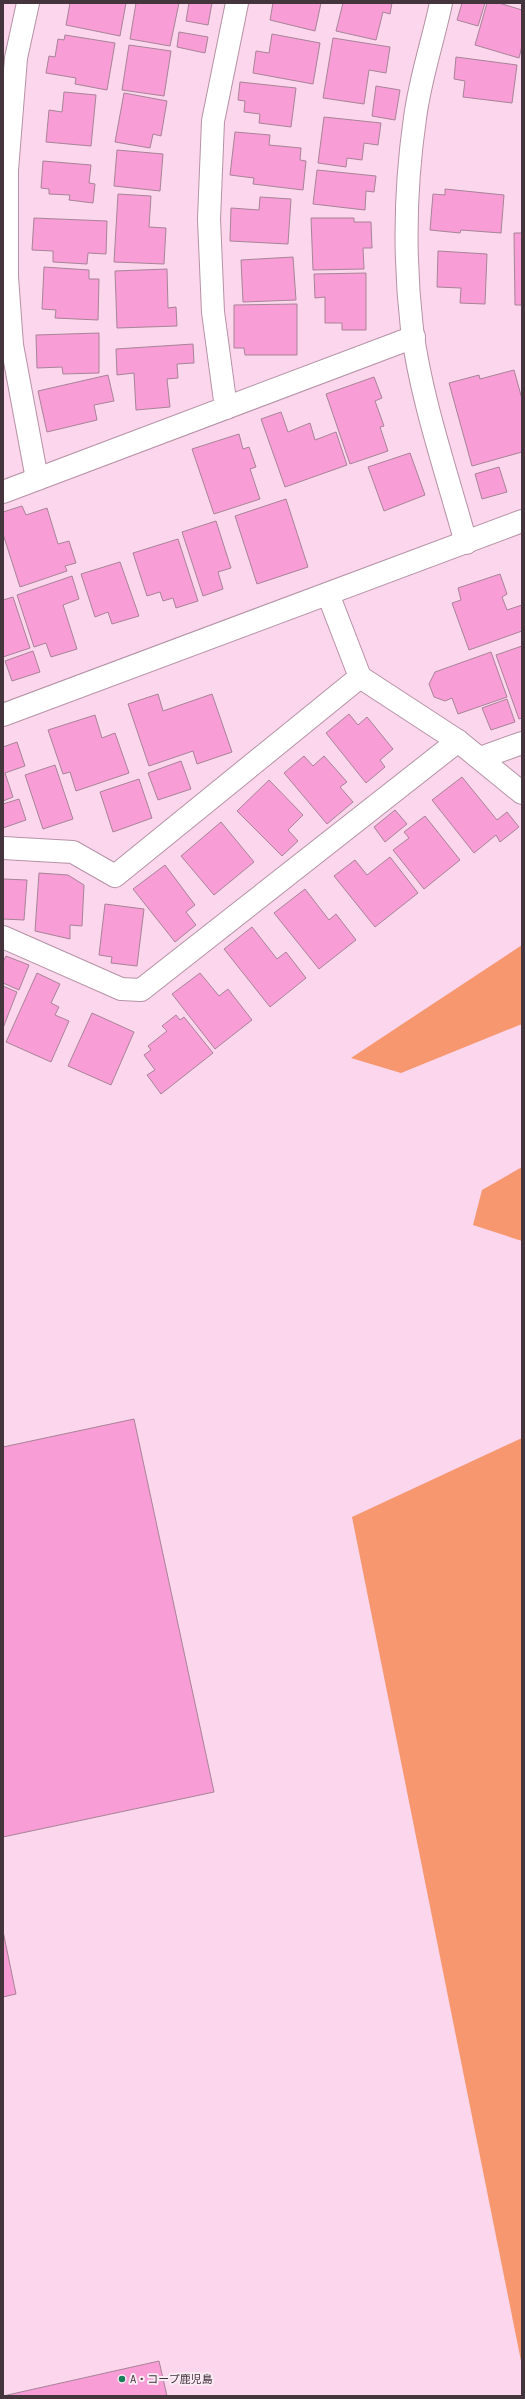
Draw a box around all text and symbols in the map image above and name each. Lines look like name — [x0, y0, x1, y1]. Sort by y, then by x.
place label: A・コープ鹿児島 — [130, 2373, 213, 2386]
marker: A・コープ鹿児島 — [117, 2374, 127, 2384]

